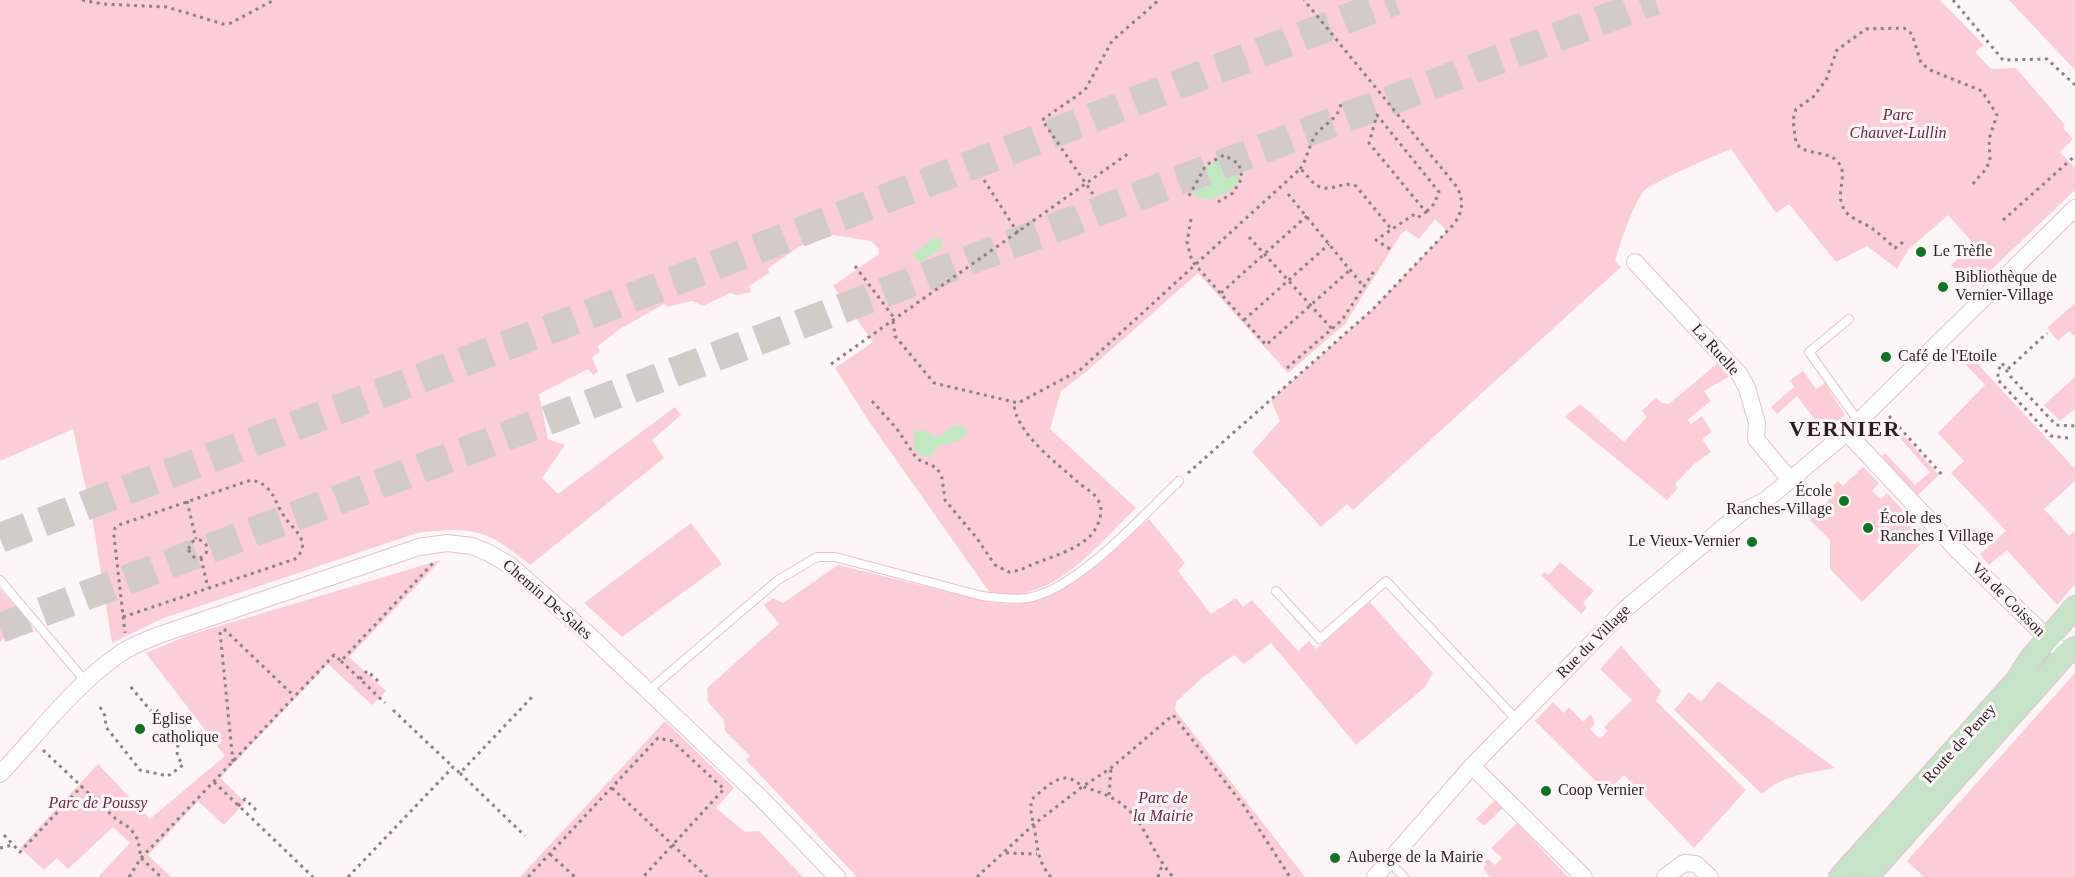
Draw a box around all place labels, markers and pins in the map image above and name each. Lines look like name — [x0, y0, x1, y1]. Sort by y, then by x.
place label: Le Trèfle — [1933, 242, 1992, 262]
marker: Le Trèfle — [1914, 245, 1928, 259]
place label: Bibliothèque de Vernier-Village — [1955, 268, 2057, 306]
marker: Bibliothèque de Vernier-Village — [1936, 280, 1950, 294]
place label: Café de l'Etoile — [1898, 347, 1997, 367]
marker: Café de l'Etoile — [1879, 350, 1893, 364]
place label: École Ranches-Village — [1726, 482, 1832, 520]
marker: École Ranches-Village — [1837, 494, 1851, 508]
place label: École des Ranches I Village — [1880, 509, 1994, 547]
marker: École des Ranches I Village — [1861, 521, 1875, 535]
place label: Le Vieux-Vernier — [1629, 532, 1740, 552]
marker: Le Vieux-Vernier — [1745, 535, 1759, 549]
place label: Église catholique — [152, 710, 219, 748]
marker: Église catholique — [133, 722, 147, 736]
place label: Coop Vernier — [1558, 781, 1644, 801]
marker: Coop Vernier — [1539, 784, 1553, 798]
place label: Auberge de la Mairie — [1347, 848, 1483, 868]
marker: Auberge de la Mairie — [1328, 851, 1342, 865]

